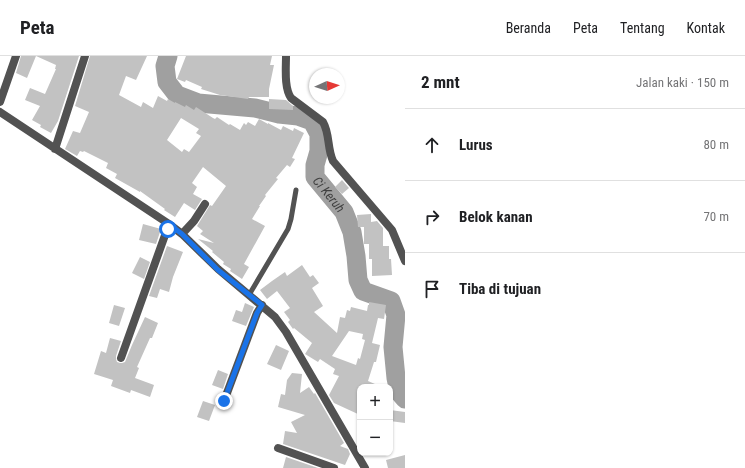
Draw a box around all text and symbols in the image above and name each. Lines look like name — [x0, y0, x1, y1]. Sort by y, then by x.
text: Peta — [20, 16, 55, 39]
text: Beranda — [506, 20, 551, 36]
text: Peta — [573, 20, 598, 36]
text: Tentang — [620, 20, 665, 36]
text: Kontak — [687, 20, 725, 36]
north arrow — [309, 68, 345, 104]
text: 2 mnt — [421, 72, 460, 92]
text: Jalan kaki · 150 m — [636, 75, 729, 90]
icon: ahead — [421, 134, 443, 156]
text: Lurus — [459, 136, 493, 154]
text: 80 m — [703, 137, 729, 152]
water label: Ci Keruh — [310, 173, 348, 215]
icon: right — [421, 206, 443, 228]
text: Belok kanan — [459, 208, 533, 226]
text: 70 m — [703, 209, 729, 224]
route start — [159, 220, 177, 238]
icon: arrive — [421, 278, 443, 300]
text: Tiba di tujuan — [459, 280, 541, 298]
map controls — [357, 384, 393, 456]
button: + — [357, 384, 393, 420]
route end — [215, 392, 233, 410]
button: − — [357, 420, 393, 456]

